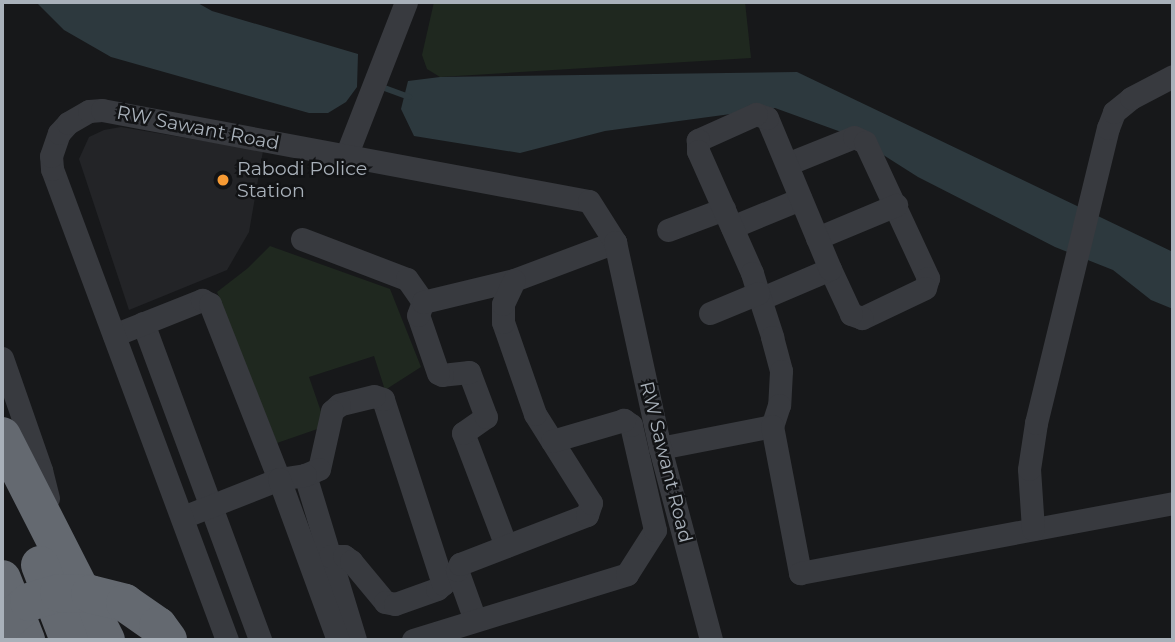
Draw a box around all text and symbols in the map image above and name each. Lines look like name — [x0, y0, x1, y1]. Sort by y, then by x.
street label: RW Sawant Road — [115, 101, 281, 155]
place label: Rabodi Police Station — [237, 158, 367, 202]
marker: Rabodi Police Station — [215, 172, 231, 188]
street label: RW Sawant Road — [635, 379, 697, 545]

